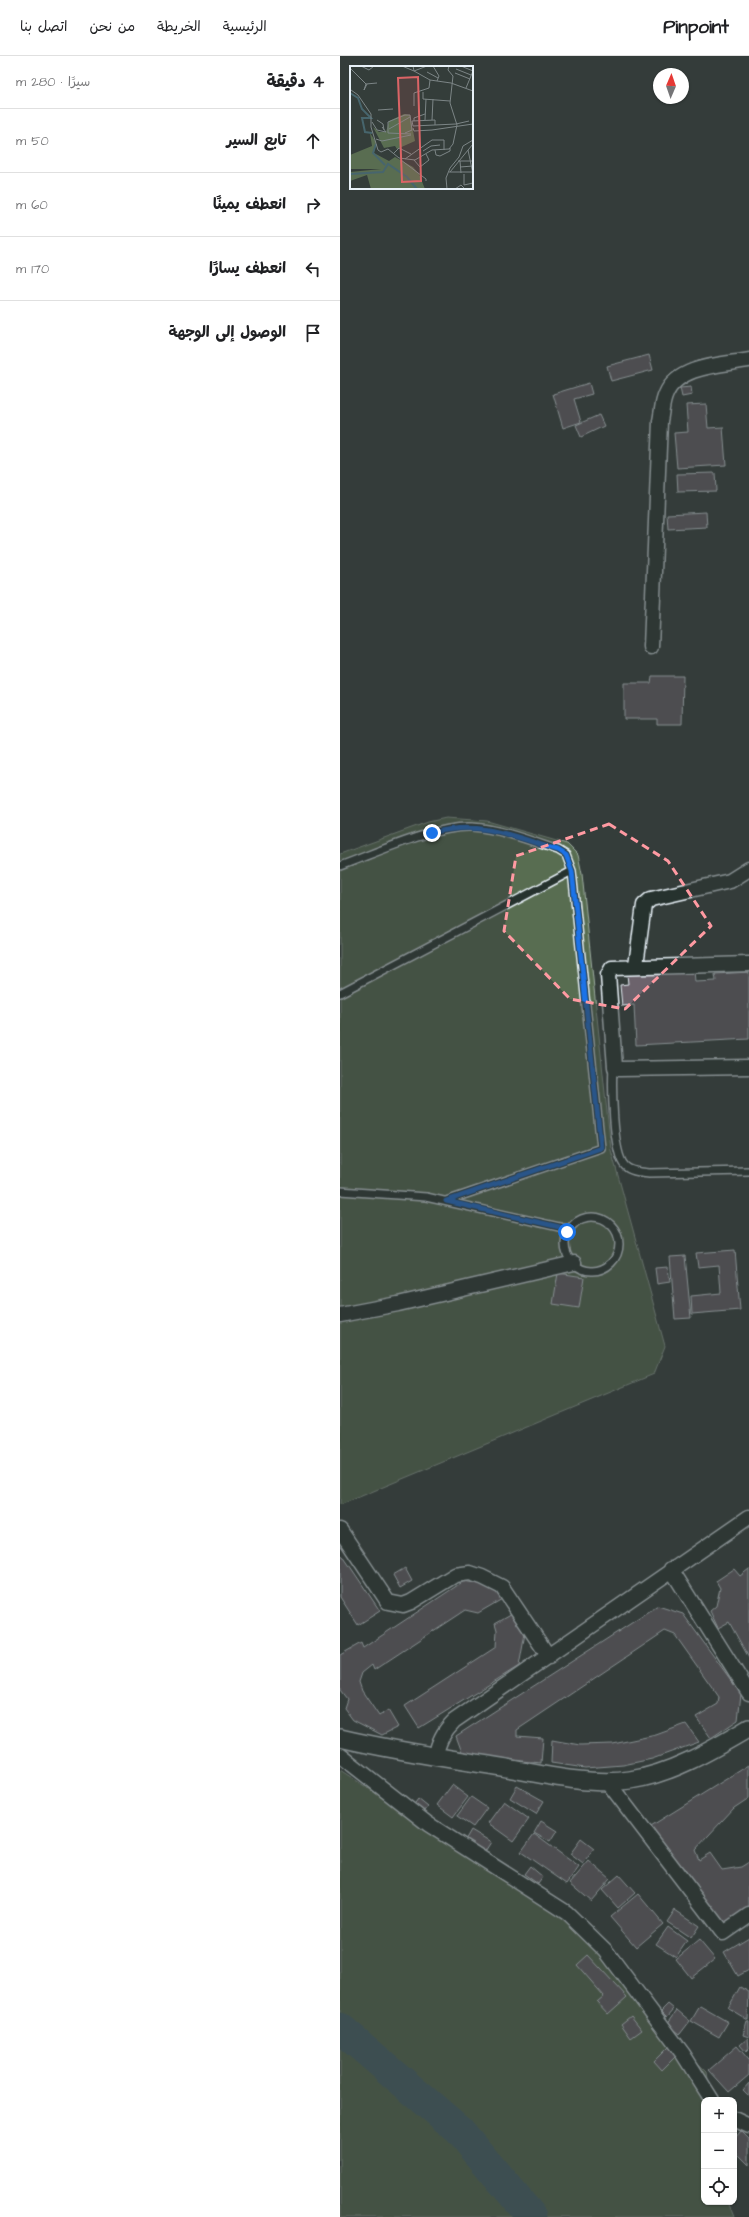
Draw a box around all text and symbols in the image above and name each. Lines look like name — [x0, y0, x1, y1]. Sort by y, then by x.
text: Pinpoint — [663, 14, 729, 41]
text: اتصل بنا — [20, 17, 67, 37]
text: من نحن — [89, 17, 135, 37]
text: الخريطة — [157, 17, 201, 37]
text: الرئيسية — [223, 17, 267, 37]
inset map — [350, 66, 473, 189]
north arrow — [653, 68, 689, 104]
text: 4 دقيقة — [266, 70, 324, 94]
text: سيرًا · 280 m — [16, 73, 90, 91]
text: تابع السير — [227, 130, 286, 151]
icon: ahead — [302, 130, 324, 152]
text: 50 m — [16, 132, 49, 150]
text: انعطف يمينًا — [213, 194, 286, 215]
icon: right — [302, 194, 324, 216]
text: 60 m — [16, 196, 48, 214]
text: انعطف يسارًا — [209, 258, 286, 279]
icon: left — [302, 258, 324, 280]
text: 170 m — [16, 260, 49, 278]
text: الوصول إلى الوجهة — [169, 322, 286, 343]
icon: arrive — [302, 322, 324, 344]
route end — [423, 824, 441, 842]
route start — [558, 1223, 576, 1241]
map controls — [701, 2097, 737, 2205]
button: + — [701, 2097, 737, 2133]
button: − — [701, 2133, 737, 2169]
button: locate — [701, 2169, 737, 2205]

